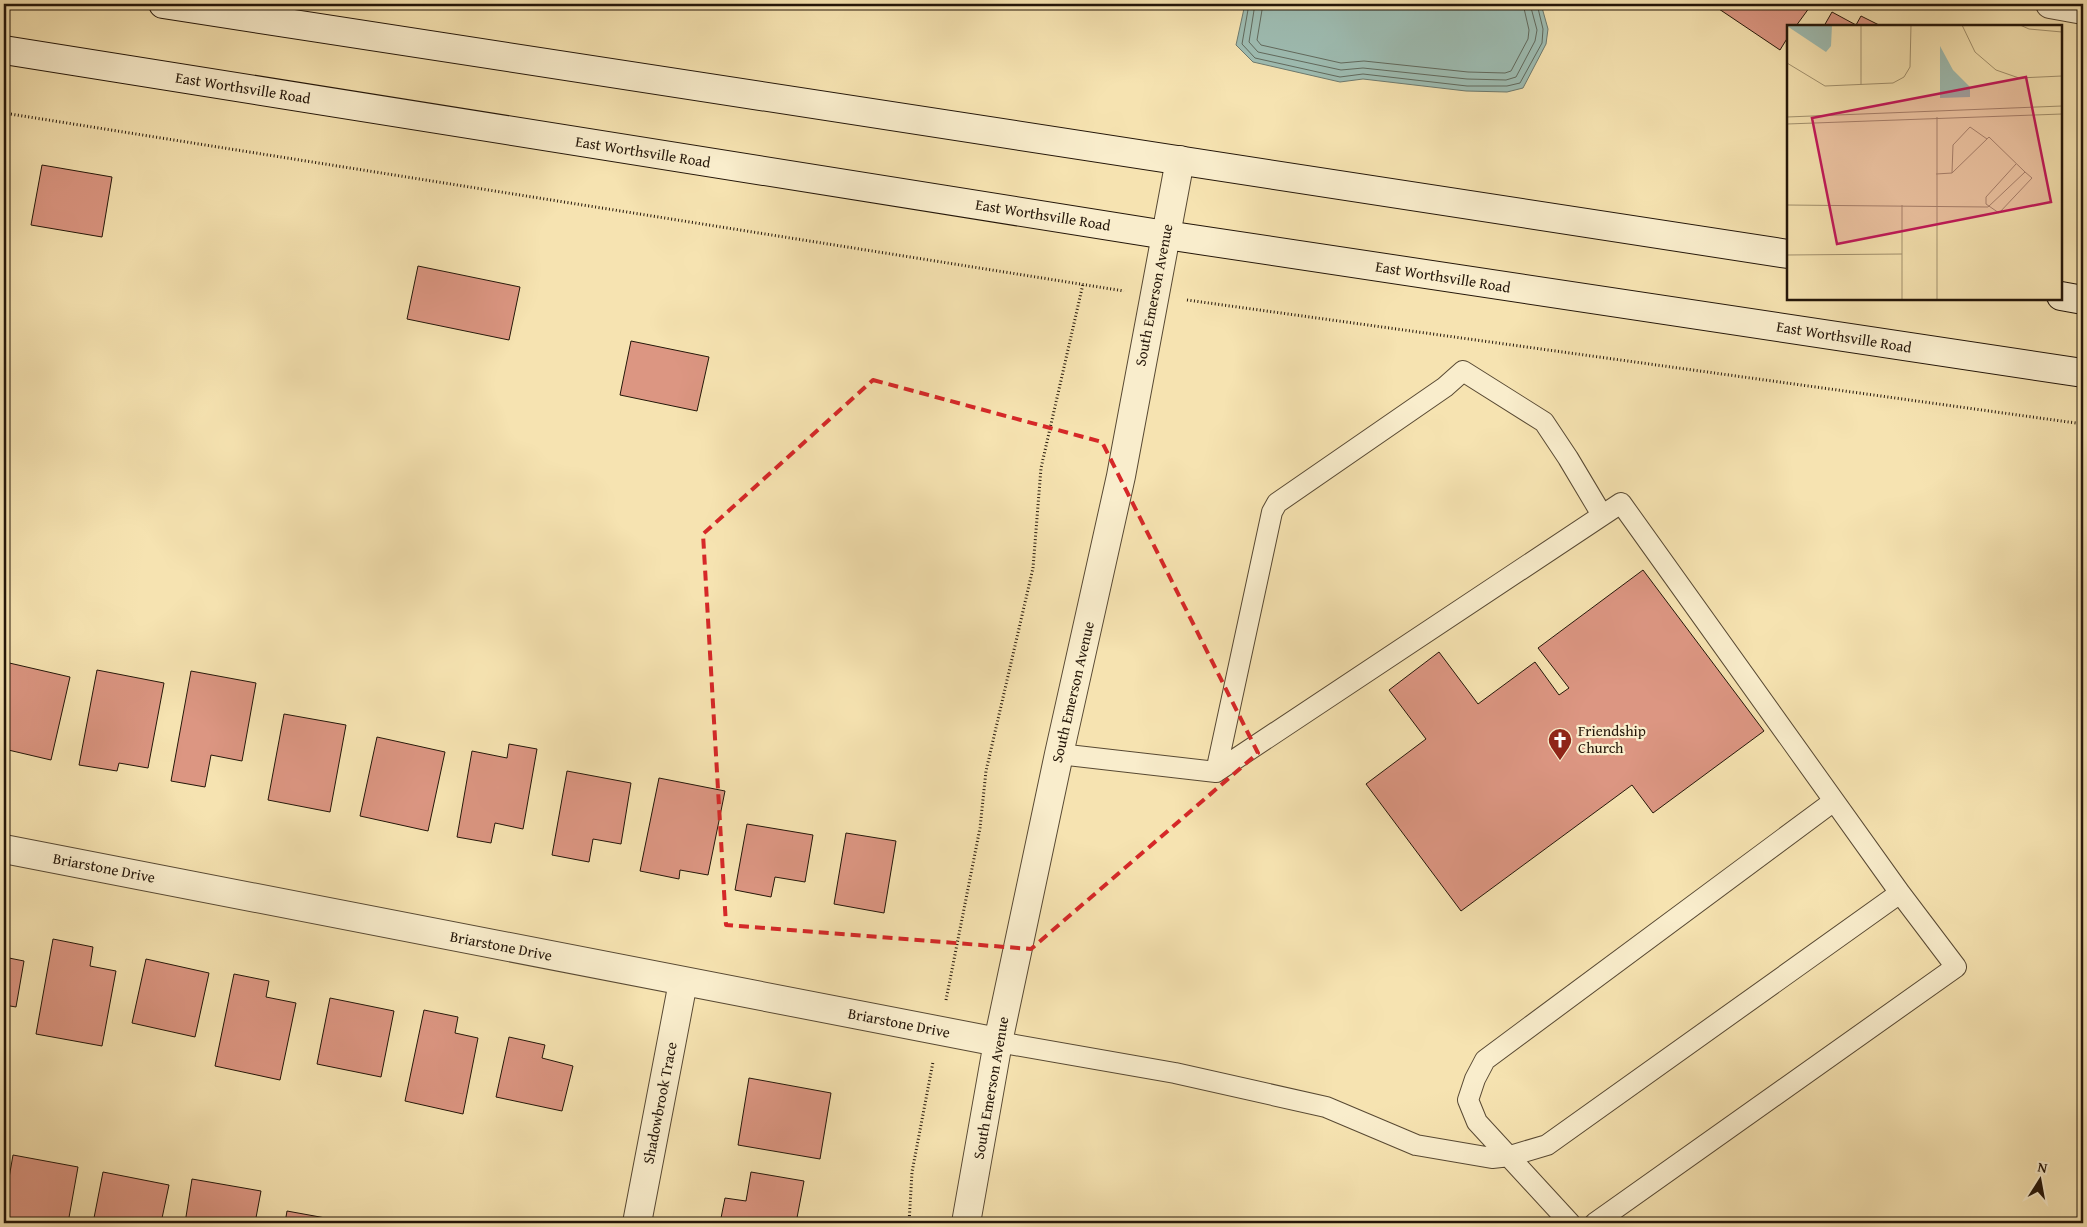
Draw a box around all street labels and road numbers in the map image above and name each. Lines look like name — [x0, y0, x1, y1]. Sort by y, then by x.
street label: East Worthsville Road — [174, 66, 312, 109]
street label: East Worthsville Road — [574, 130, 712, 173]
street label: East Worthsville Road — [974, 193, 1112, 236]
street label: South Emerson Avenue — [1129, 222, 1178, 368]
street label: East Worthsville Road — [1374, 255, 1512, 298]
street label: East Worthsville Road — [1775, 315, 1913, 358]
street label: South Emerson Avenue — [1046, 619, 1099, 765]
street label: Briarstone Drive — [51, 847, 157, 888]
street label: Briarstone Drive — [448, 925, 554, 966]
street label: Briarstone Drive — [846, 1002, 952, 1043]
street label: South Emerson Avenue — [968, 1015, 1013, 1161]
street label: Shadowbrook Trace — [637, 1040, 682, 1166]

